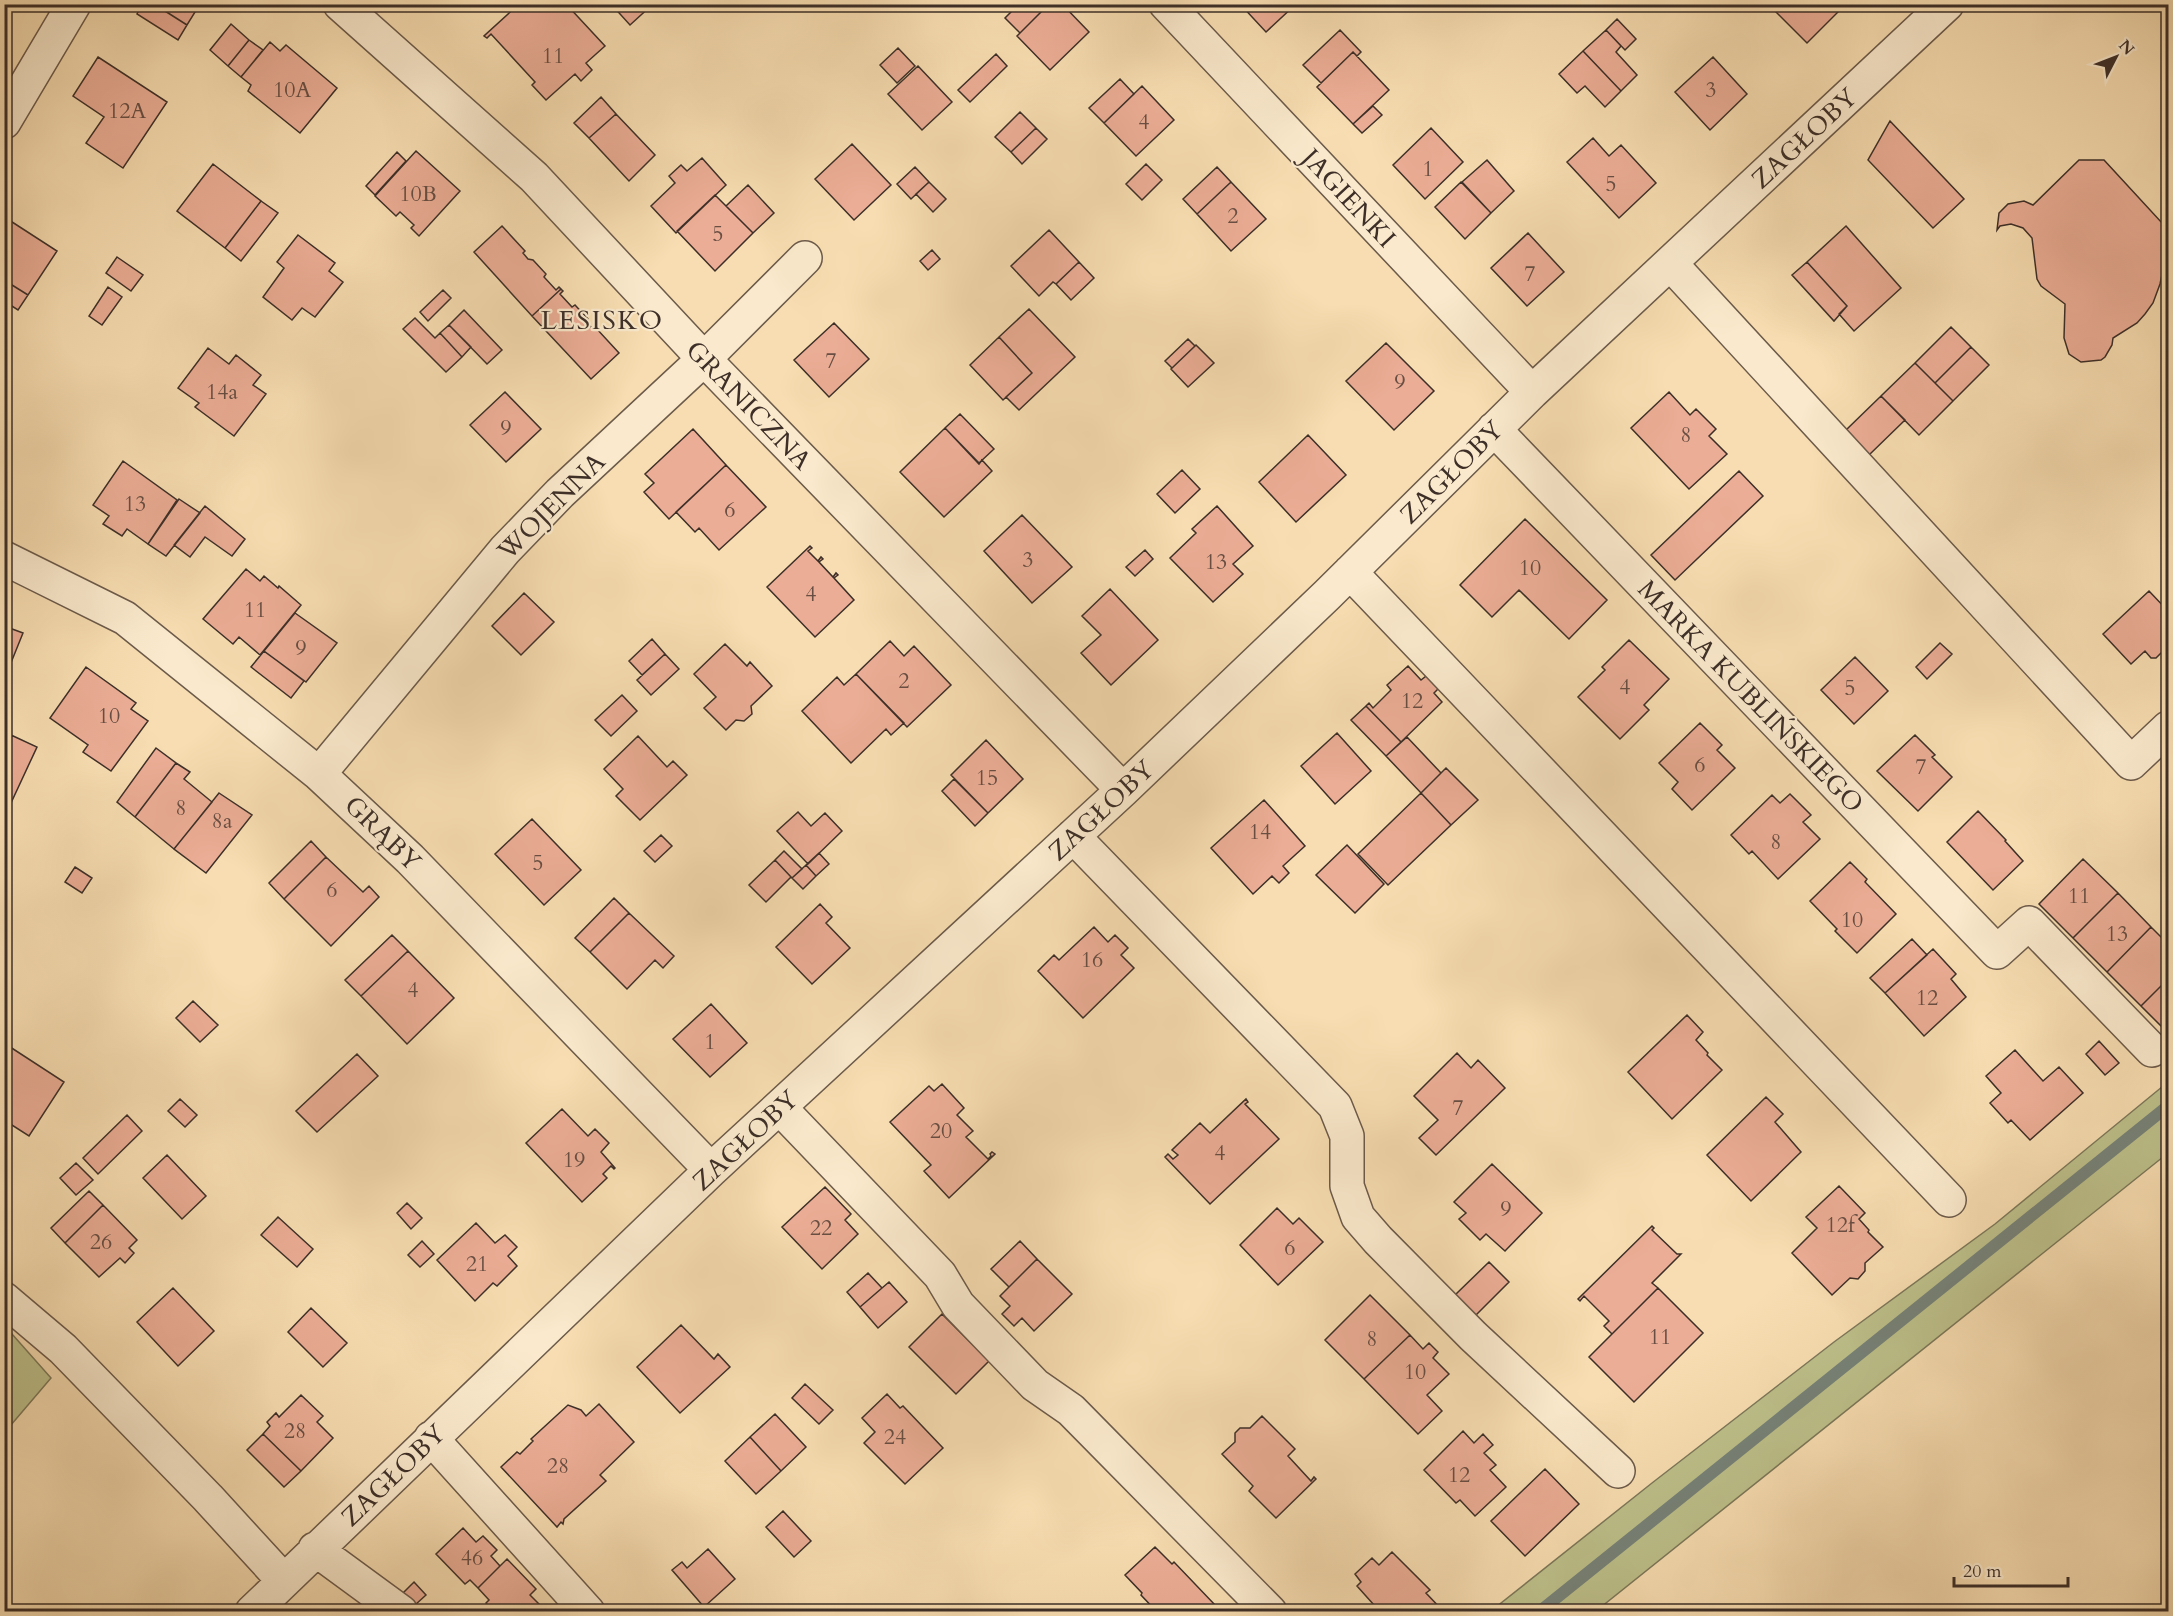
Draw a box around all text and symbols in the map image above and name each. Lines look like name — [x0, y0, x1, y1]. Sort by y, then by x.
north arrow — [2086, 27, 2146, 87]
text: N — [2114, 35, 2139, 60]
house number: 11 — [542, 41, 564, 71]
house number: 10A — [273, 75, 311, 105]
house number: 3 — [1705, 75, 1717, 105]
street label: ZAGŁOBY — [1744, 80, 1865, 196]
house number: 12A — [108, 96, 146, 126]
house number: 4 — [1138, 107, 1150, 137]
street label: JAGIENKI — [1291, 138, 1403, 255]
house number: 1 — [1422, 154, 1434, 184]
house number: 5 — [1605, 169, 1617, 199]
house number: 10B — [399, 179, 437, 209]
house number: 2 — [1227, 201, 1239, 231]
house number: 5 — [712, 219, 724, 249]
house number: 7 — [1524, 259, 1536, 289]
district label: LESISKO — [540, 302, 664, 339]
street label: GRANICZNA — [678, 333, 820, 478]
house number: 7 — [825, 346, 837, 376]
house number: 9 — [1394, 367, 1406, 397]
house number: 14a — [206, 377, 239, 407]
house number: 9 — [500, 413, 512, 443]
street label: ZAGŁOBY — [1392, 413, 1511, 532]
house number: 8 — [1680, 420, 1692, 450]
street label: WOJENNA — [489, 445, 613, 569]
house number: 13 — [124, 489, 146, 519]
house number: 6 — [724, 495, 736, 525]
house number: 3 — [1022, 545, 1034, 575]
house number: 13 — [1205, 547, 1227, 577]
house number: 10 — [1519, 553, 1541, 583]
street label: MARKA KUBLIŃSKIEGO — [1630, 572, 1871, 820]
house number: 4 — [805, 579, 817, 609]
house number: 11 — [244, 595, 266, 625]
house number: 9 — [295, 633, 307, 663]
house number: 2 — [898, 666, 910, 696]
house number: 4 — [1619, 672, 1631, 702]
house number: 5 — [1844, 673, 1856, 703]
house number: 12 — [1401, 686, 1423, 716]
house number: 10 — [98, 701, 120, 731]
house number: 6 — [1694, 750, 1706, 780]
street label: ZAGŁOBY — [1041, 752, 1162, 868]
house number: 7 — [1915, 752, 1927, 782]
house number: 15 — [976, 763, 998, 793]
street label: GRĄBY — [337, 788, 429, 879]
house number: 8 — [175, 793, 187, 823]
house number: 8a — [212, 806, 233, 836]
house number: 14 — [1249, 817, 1271, 847]
house number: 8 — [1770, 827, 1782, 857]
house number: 5 — [532, 848, 544, 878]
house number: 6 — [326, 875, 338, 905]
house number: 11 — [2068, 881, 2090, 911]
house number: 10 — [1841, 905, 1863, 935]
house number: 13 — [2106, 919, 2128, 949]
house number: 16 — [1081, 945, 1103, 975]
house number: 4 — [407, 975, 419, 1005]
house number: 12 — [1916, 983, 1938, 1013]
house number: 1 — [704, 1027, 716, 1057]
street label: ZAGŁOBY — [685, 1082, 806, 1198]
house number: 7 — [1452, 1093, 1464, 1123]
house number: 20 — [930, 1116, 952, 1146]
house number: 4 — [1214, 1138, 1226, 1168]
house number: 19 — [563, 1145, 585, 1175]
house number: 9 — [1500, 1194, 1512, 1224]
house number: 12f — [1825, 1210, 1858, 1240]
house number: 22 — [810, 1213, 832, 1243]
house number: 26 — [90, 1227, 112, 1257]
house number: 6 — [1284, 1233, 1296, 1263]
house number: 21 — [466, 1249, 488, 1279]
house number: 11 — [1649, 1322, 1671, 1352]
house number: 8 — [1366, 1324, 1378, 1354]
house number: 10 — [1404, 1357, 1426, 1387]
house number: 28 — [284, 1416, 306, 1446]
street label: ZAGŁOBY — [333, 1416, 454, 1534]
house number: 24 — [884, 1422, 906, 1452]
house number: 28 — [547, 1451, 569, 1481]
house number: 12 — [1448, 1460, 1470, 1490]
house number: 46 — [461, 1543, 483, 1573]
scale bar — [1954, 1550, 2068, 1588]
text: 20 m — [1963, 1559, 2002, 1584]

